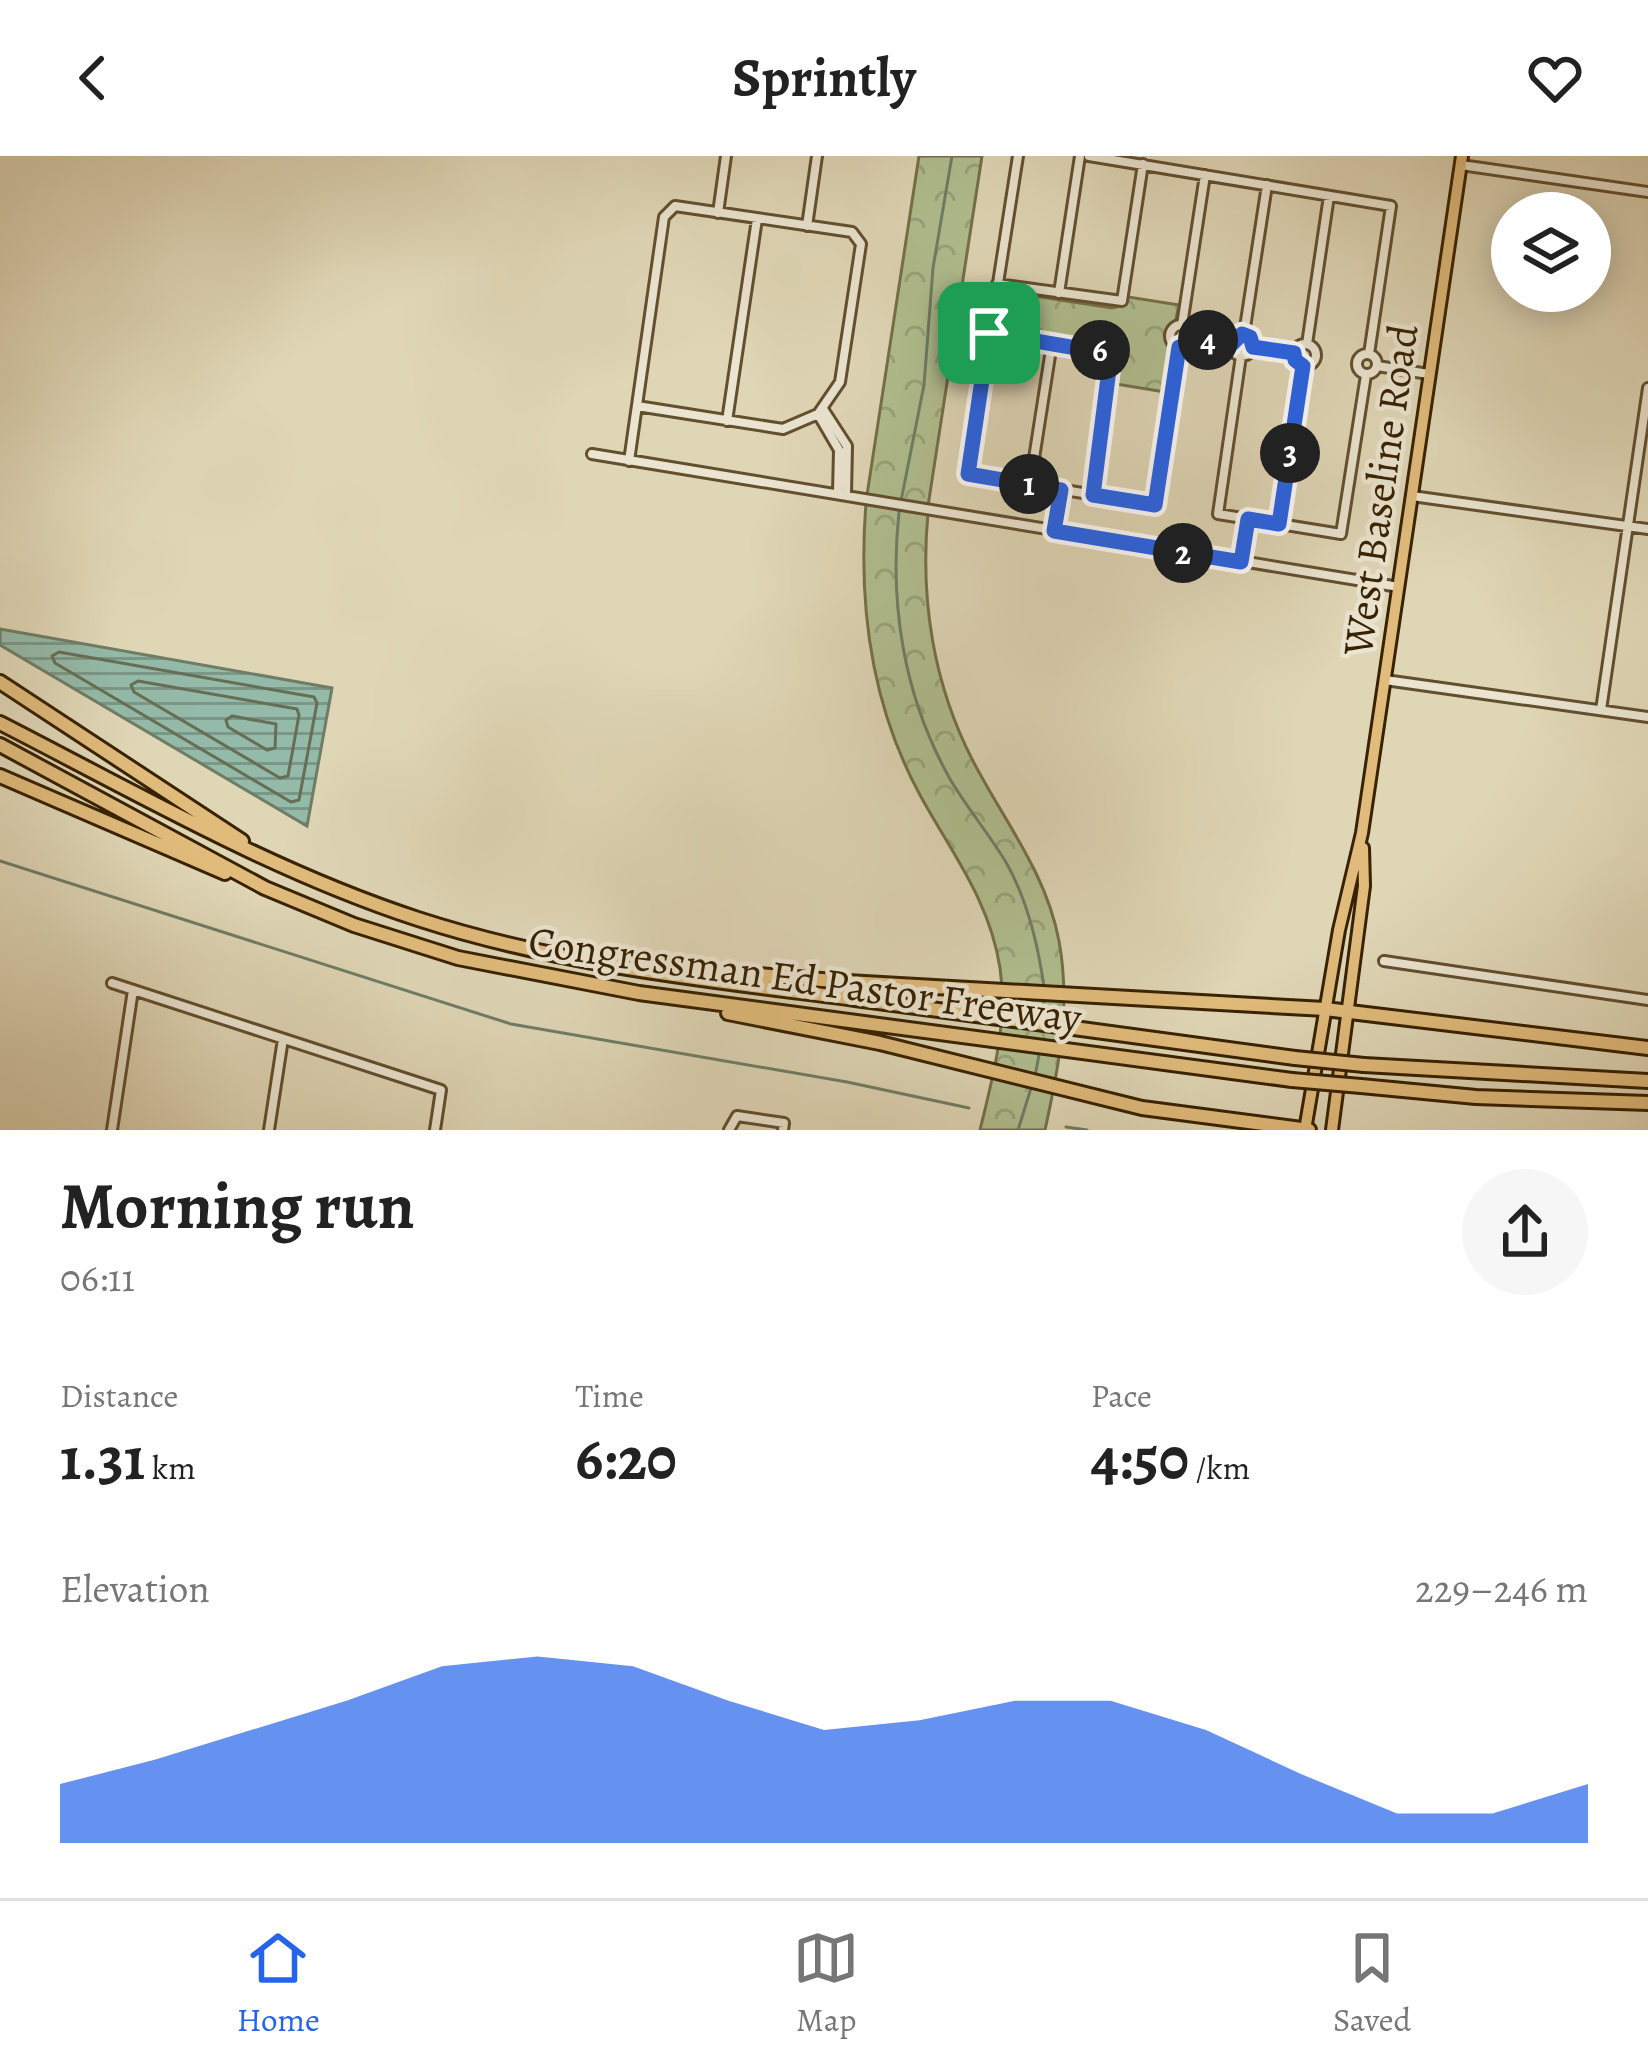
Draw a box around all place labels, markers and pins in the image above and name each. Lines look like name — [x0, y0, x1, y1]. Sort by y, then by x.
pin — [938, 282, 1040, 384]
pin: 4 — [1178, 310, 1238, 370]
pin: 6 — [1070, 320, 1130, 380]
pin: 3 — [1260, 423, 1320, 483]
pin: 1 — [999, 454, 1059, 514]
pin: 2 — [1153, 523, 1213, 583]

